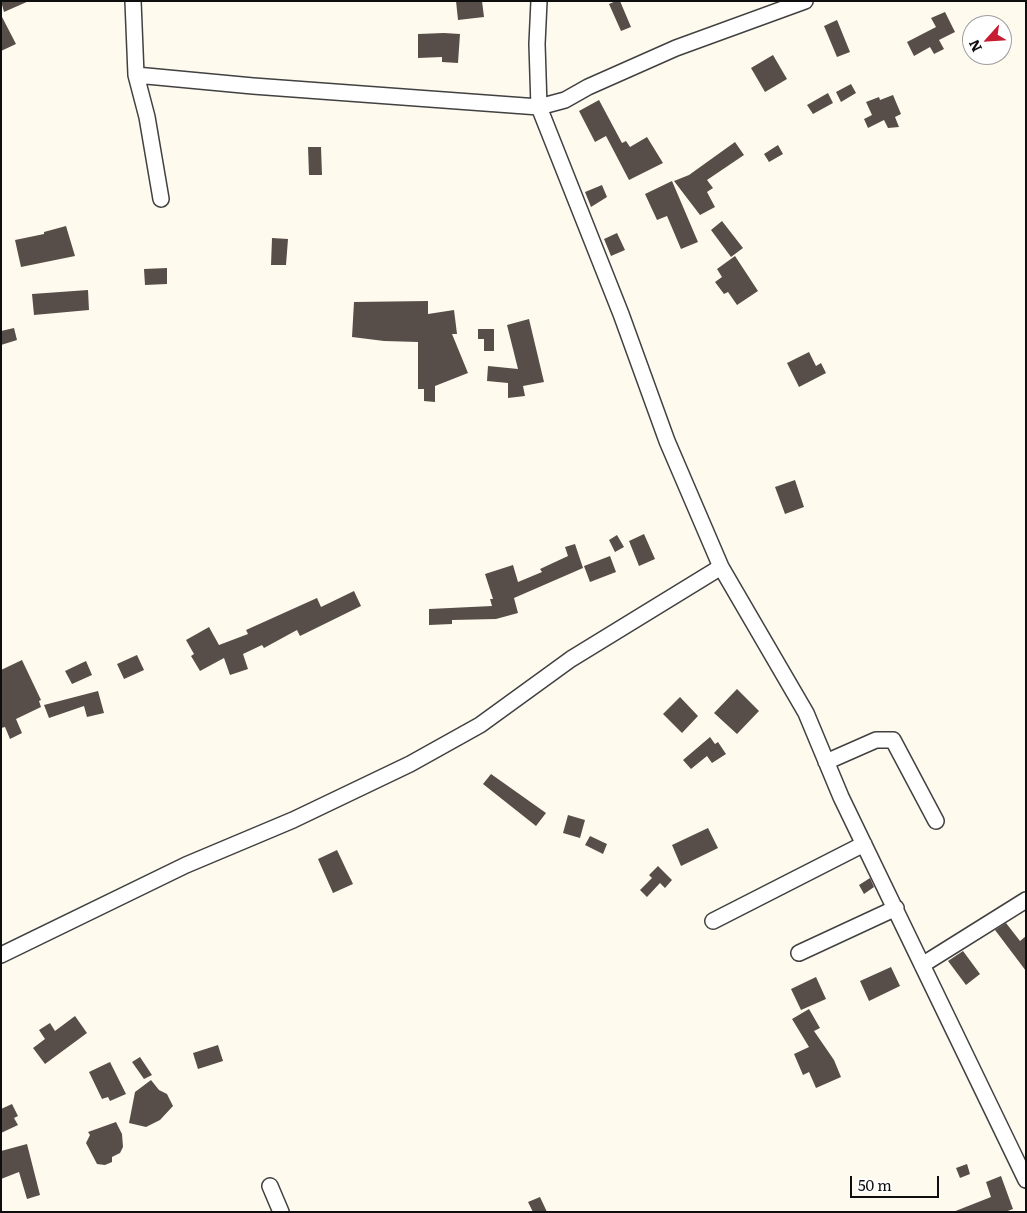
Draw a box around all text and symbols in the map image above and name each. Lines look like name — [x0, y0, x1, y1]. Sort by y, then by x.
north arrow — [962, 15, 1012, 65]
text: N — [963, 36, 986, 56]
scale bar — [852, 1166, 941, 1198]
text: 50 m — [858, 1173, 892, 1196]

